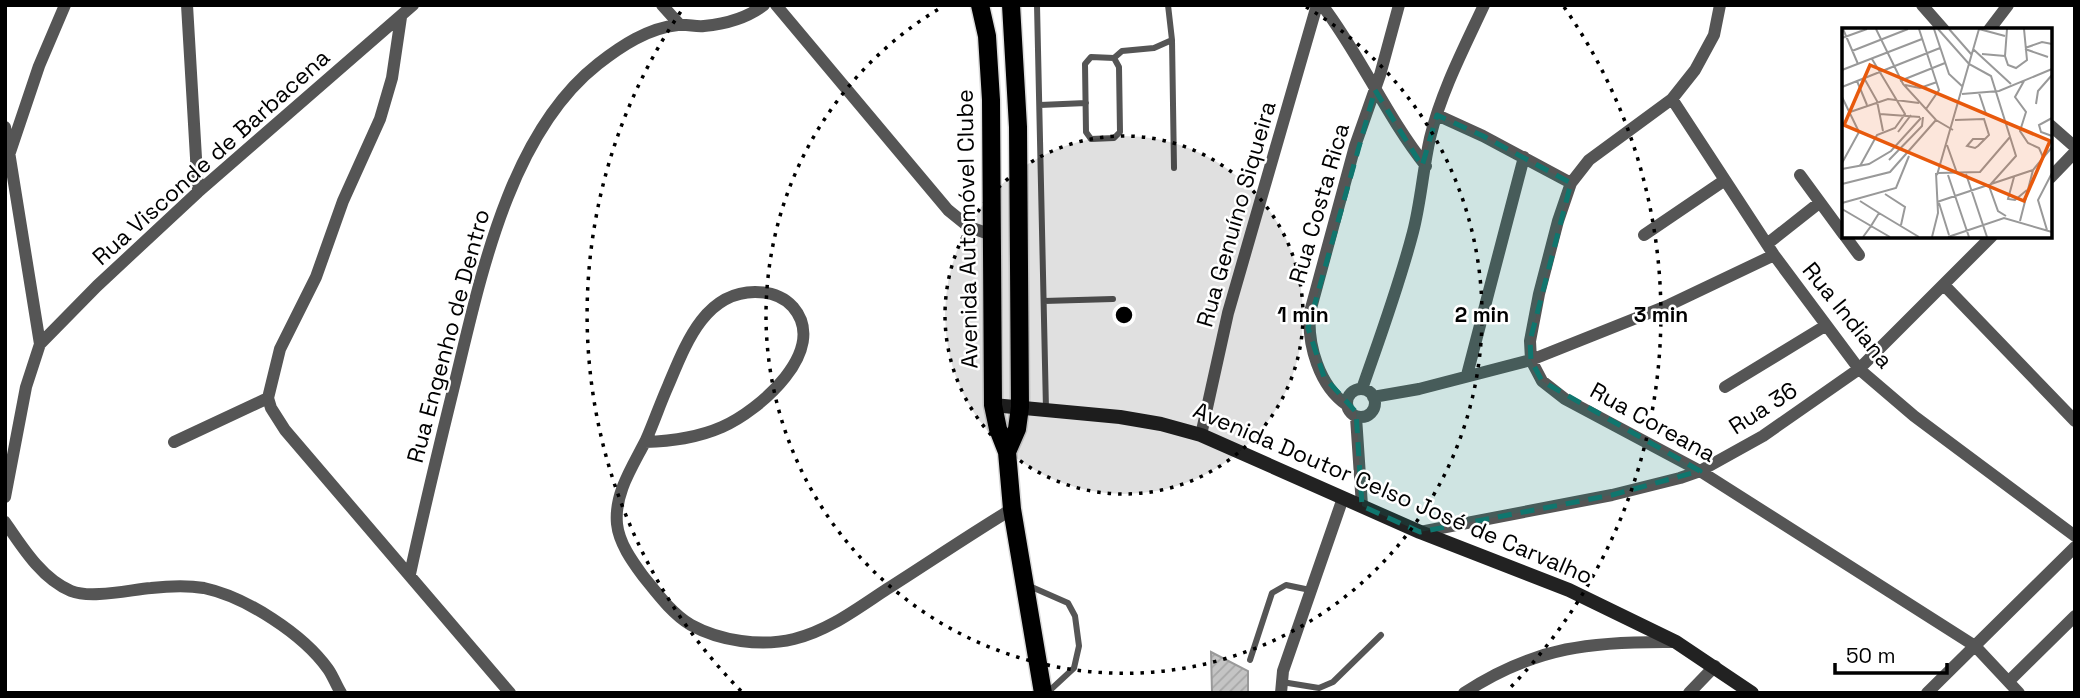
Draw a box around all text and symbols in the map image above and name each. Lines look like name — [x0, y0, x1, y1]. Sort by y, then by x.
inset map — [1842, 28, 2052, 238]
street label: Rua Visconde de Barbacena — [86, 42, 336, 272]
street label: Avenida Automóvel Clube — [950, 89, 984, 369]
street label: Rua Genuíno Siqueira — [1189, 98, 1283, 330]
street label: Rua Costa Rica — [1282, 119, 1356, 287]
street label: Rua Engenho de Dentro — [400, 206, 496, 466]
street label: Rua Indiana — [1796, 256, 1900, 374]
text: 1 min — [1277, 301, 1329, 328]
text: 2 min — [1455, 301, 1509, 328]
text: 3 min — [1634, 301, 1688, 328]
centre of rings — [1112, 303, 1136, 327]
street label: Rua Coreana — [1585, 375, 1721, 469]
street label: Rua 36 — [1723, 375, 1803, 441]
street label: Avenida Doutor Celso José de Carvalho — [1189, 395, 1597, 591]
scale bar — [1835, 632, 1947, 676]
text: 50 m — [1846, 642, 1896, 669]

